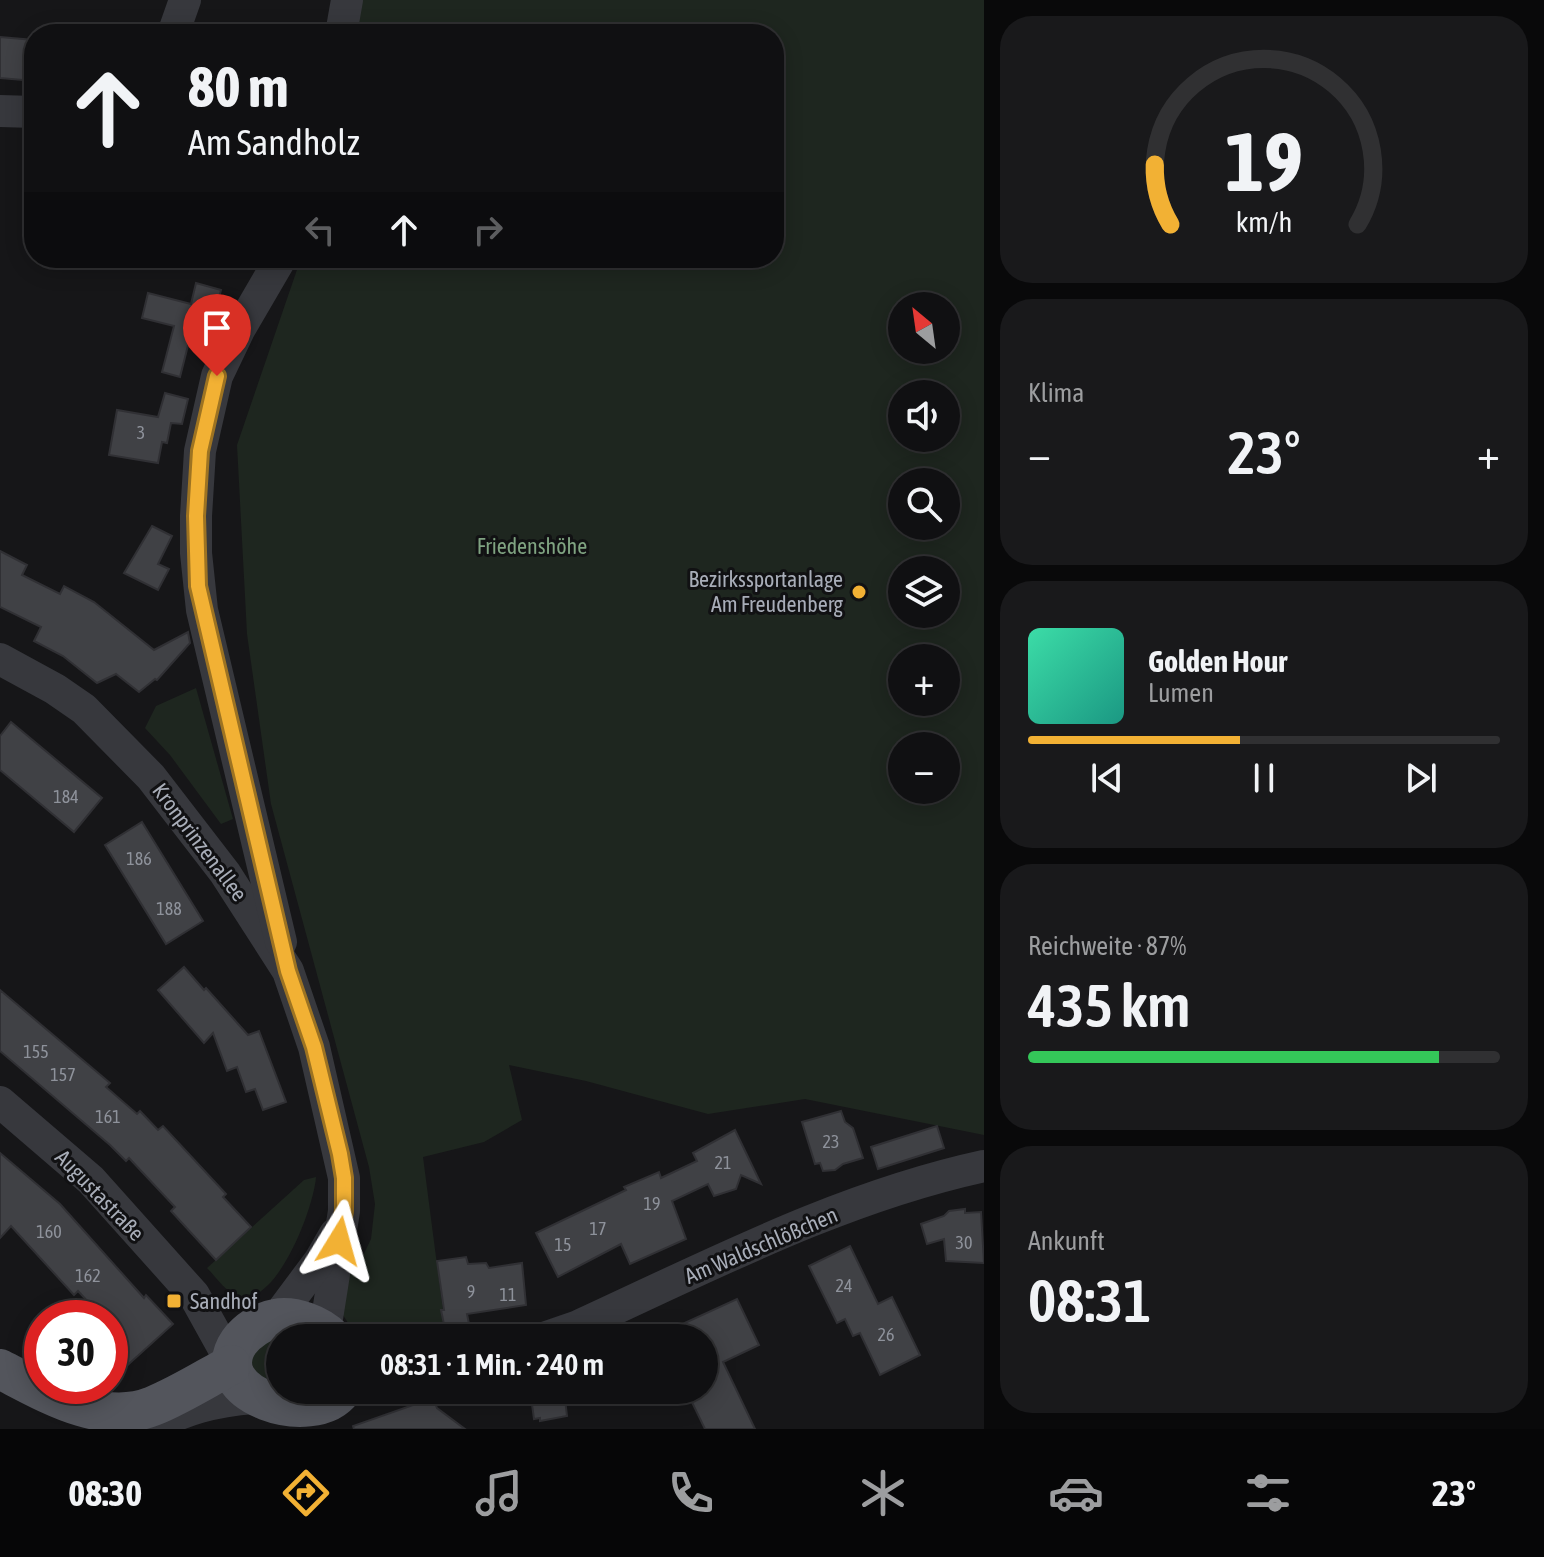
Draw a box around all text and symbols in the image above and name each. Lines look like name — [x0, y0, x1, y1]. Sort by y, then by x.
text: 80 m — [188, 55, 289, 119]
icon: ahead — [56, 56, 160, 160]
text: 19 — [1225, 113, 1303, 209]
text: Am Sandholz — [188, 121, 360, 163]
text: km/h — [1236, 205, 1292, 238]
icon: left — [298, 208, 342, 252]
icon: ahead — [382, 208, 426, 252]
icon: right — [466, 208, 510, 252]
north arrow — [888, 292, 960, 364]
map controls — [888, 292, 960, 804]
pin — [183, 294, 251, 376]
icon: arrive — [195, 306, 239, 350]
text: Klima — [1028, 378, 1084, 408]
button: sound — [888, 380, 960, 452]
text: 23° — [1228, 418, 1300, 487]
house number: 3 — [137, 422, 145, 443]
text: − — [1028, 428, 1051, 478]
text: + — [1477, 428, 1500, 478]
button: search — [888, 468, 960, 540]
park label: Friedenshöhe — [477, 533, 587, 559]
button: layers — [888, 556, 960, 628]
place label: Bezirkssportanlage Am Freudenberg — [689, 566, 844, 617]
marker: Bezirkssportanlage Am Freudenberg — [850, 583, 868, 601]
button: + — [888, 644, 960, 716]
text: Golden Hour — [1148, 644, 1287, 678]
text: Lumen — [1148, 678, 1214, 708]
button: − — [888, 732, 960, 804]
icon: previous — [1085, 756, 1129, 800]
icon: pause — [1242, 756, 1286, 800]
icon: next — [1399, 756, 1443, 800]
street label: Kronprinzenallee — [147, 778, 253, 906]
house number: 184 — [53, 786, 79, 807]
house number: 186 — [126, 848, 152, 869]
house number: 188 — [156, 898, 182, 919]
text: Reichweite · 87% — [1028, 931, 1186, 961]
text: 435 km — [1028, 971, 1190, 1040]
house number: 155 — [23, 1041, 49, 1062]
house number: 157 — [50, 1064, 76, 1085]
house number: 161 — [95, 1106, 121, 1127]
house number: 23 — [823, 1131, 839, 1152]
street label: Augustastraße — [50, 1144, 150, 1246]
house number: 21 — [715, 1152, 731, 1173]
house number: 19 — [644, 1193, 660, 1214]
position arrow — [297, 1199, 381, 1283]
street label: Am Waldschlößchen — [681, 1201, 841, 1289]
house number: 17 — [590, 1218, 606, 1239]
house number: 160 — [36, 1221, 62, 1242]
text: Ankunft — [1028, 1226, 1105, 1256]
house number: 30 — [956, 1232, 972, 1253]
house number: 15 — [555, 1234, 571, 1255]
house number: 162 — [75, 1265, 101, 1286]
text: 08:31 — [1028, 1266, 1151, 1335]
house number: 24 — [836, 1275, 852, 1296]
house number: 9 — [467, 1281, 475, 1302]
house number: 11 — [500, 1284, 516, 1305]
place label: Sandhof — [190, 1288, 258, 1314]
marker: Sandhof — [165, 1292, 183, 1310]
speed limit sign: 30 — [24, 1300, 128, 1404]
house number: 26 — [878, 1324, 894, 1345]
text: 08:31 · 1 Min. · 240 m — [380, 1347, 604, 1381]
icon: directions — [278, 1465, 334, 1521]
icon: music — [471, 1465, 527, 1521]
icon: phone — [663, 1465, 719, 1521]
icon: climate — [855, 1465, 911, 1521]
icon: car — [1048, 1465, 1104, 1521]
icon: filters — [1240, 1465, 1296, 1521]
text: 08:30 — [68, 1472, 142, 1514]
text: 23° — [1432, 1472, 1476, 1514]

